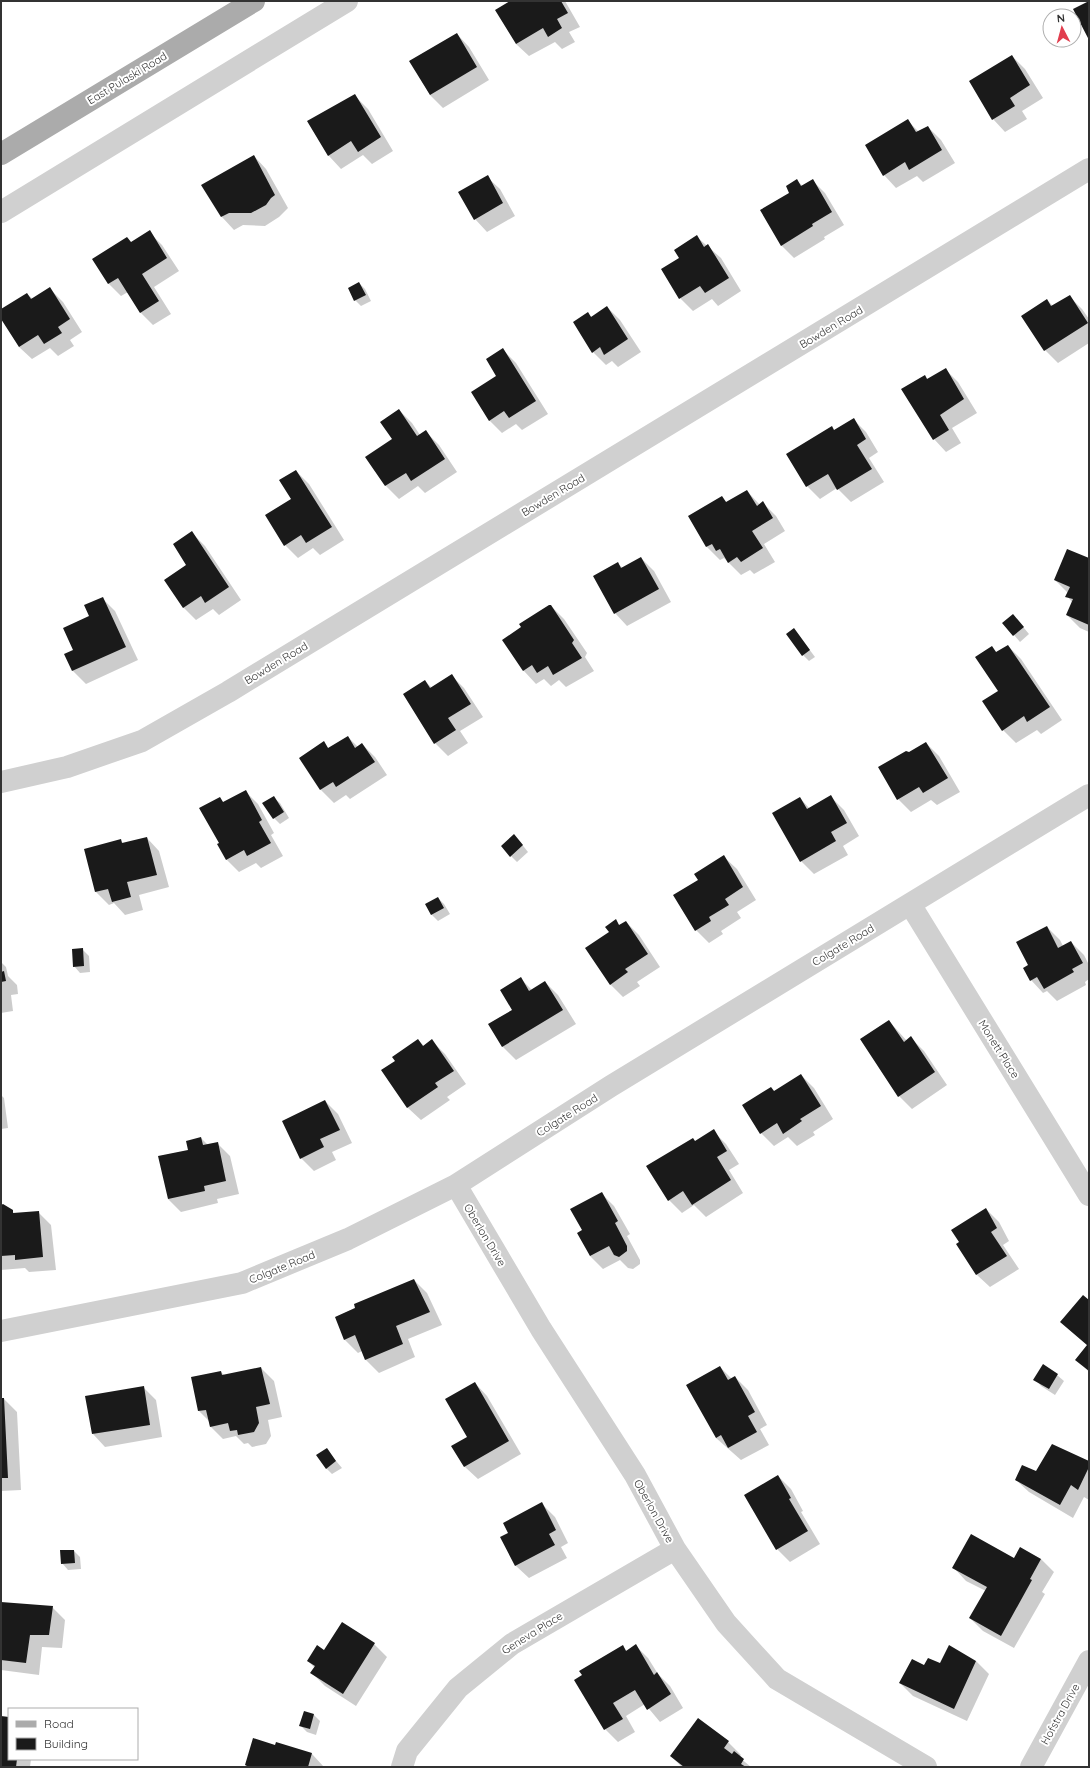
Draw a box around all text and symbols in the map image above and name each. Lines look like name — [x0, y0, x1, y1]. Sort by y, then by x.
north arrow — [1042, 8, 1082, 48]
text: N — [1056, 11, 1066, 25]
street label: East Pulaski Road — [85, 49, 169, 107]
street label: Bowden Road — [797, 303, 865, 351]
street label: Bowden Road — [519, 471, 587, 519]
street label: Bowden Road — [242, 639, 310, 687]
street label: Colgate Road — [809, 921, 877, 969]
street label: Monett Place — [975, 1017, 1023, 1081]
street label: Colgate Road — [534, 1091, 600, 1139]
street label: Oberlon Drive — [461, 1201, 509, 1269]
street label: Colgate Road — [247, 1247, 317, 1287]
street label: Oberlon Drive — [631, 1477, 677, 1545]
street label: Geneva Place — [499, 1609, 565, 1657]
street label: Hofstra Drive — [1037, 1681, 1083, 1747]
legend — [8, 1708, 138, 1760]
text: Road — [44, 1716, 74, 1731]
text: Building — [44, 1736, 88, 1751]

